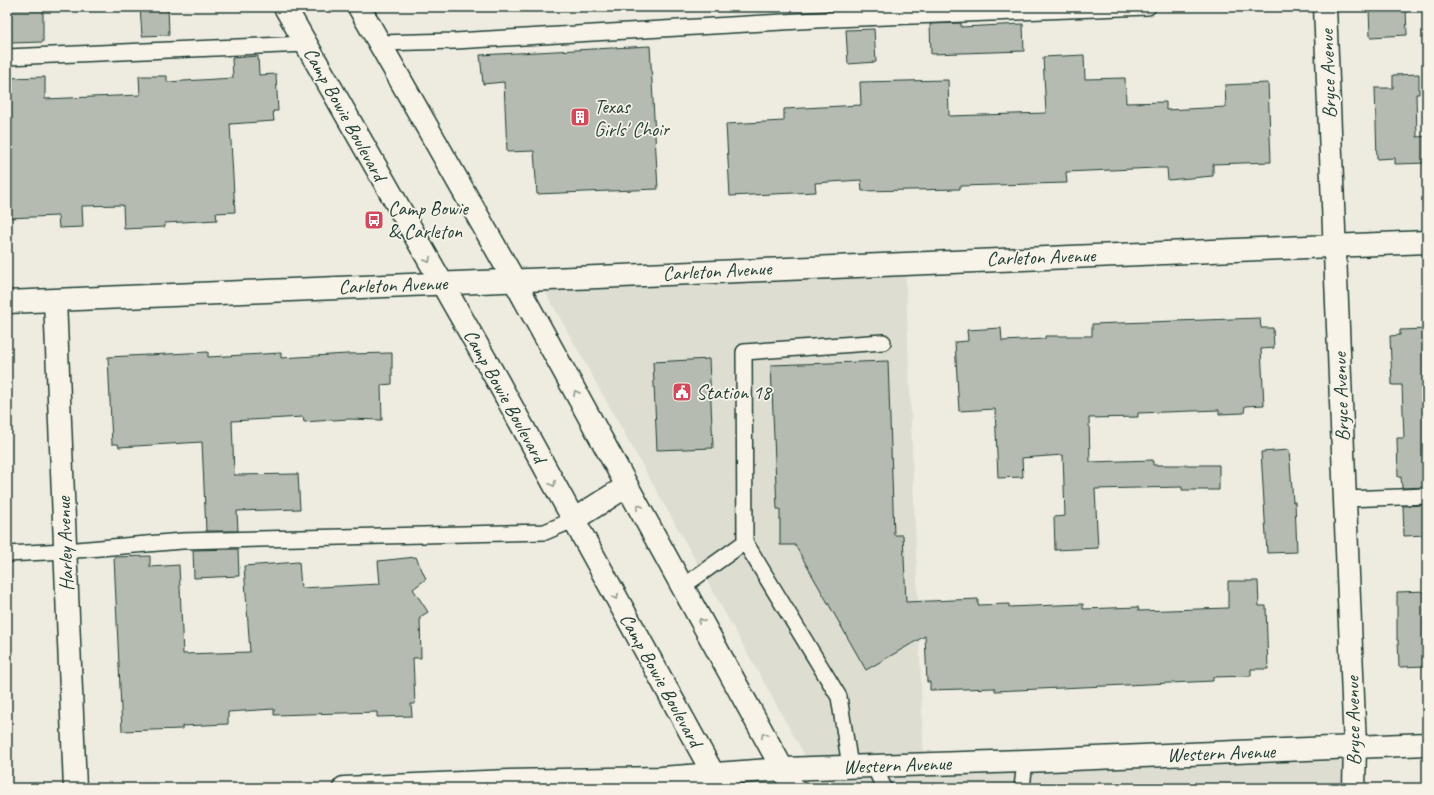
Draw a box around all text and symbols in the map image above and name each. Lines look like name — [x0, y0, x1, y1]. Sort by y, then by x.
street label: Bryce Avenue — [1314, 28, 1342, 119]
street label: Camp Bowie Boulevard — [298, 43, 394, 188]
place label: Texas Girls' Choir — [594, 94, 671, 142]
building icon: Texas Girls' Choir — [569, 106, 591, 128]
place label: Camp Bowie & Carleton — [388, 196, 469, 244]
bus stop icon: Camp Bowie & Carleton — [363, 209, 385, 231]
street label: Carleton Avenue — [986, 243, 1097, 271]
one-way arrow — [423, 256, 430, 263]
street label: Carleton Avenue — [662, 256, 773, 286]
street label: Carleton Avenue — [338, 271, 449, 299]
street label: Camp Bowie Boulevard — [458, 325, 554, 470]
street label: Bryce Avenue — [1327, 351, 1355, 442]
place label: Station 18 — [696, 380, 773, 405]
public building icon: Station 18 — [671, 381, 693, 403]
one-way arrow — [573, 390, 581, 397]
one-way arrow — [549, 479, 556, 487]
street label: Harley Avenue — [51, 495, 79, 592]
one-way arrow — [636, 504, 643, 511]
one-way arrow — [611, 593, 618, 601]
street label: Camp Bowie Boulevard — [614, 609, 710, 754]
one-way arrow — [699, 618, 706, 625]
street label: Bryce Avenue — [1340, 675, 1366, 766]
one-way arrow — [761, 732, 768, 739]
street label: Western Avenue — [1167, 739, 1277, 767]
street label: Western Avenue — [843, 751, 953, 779]

